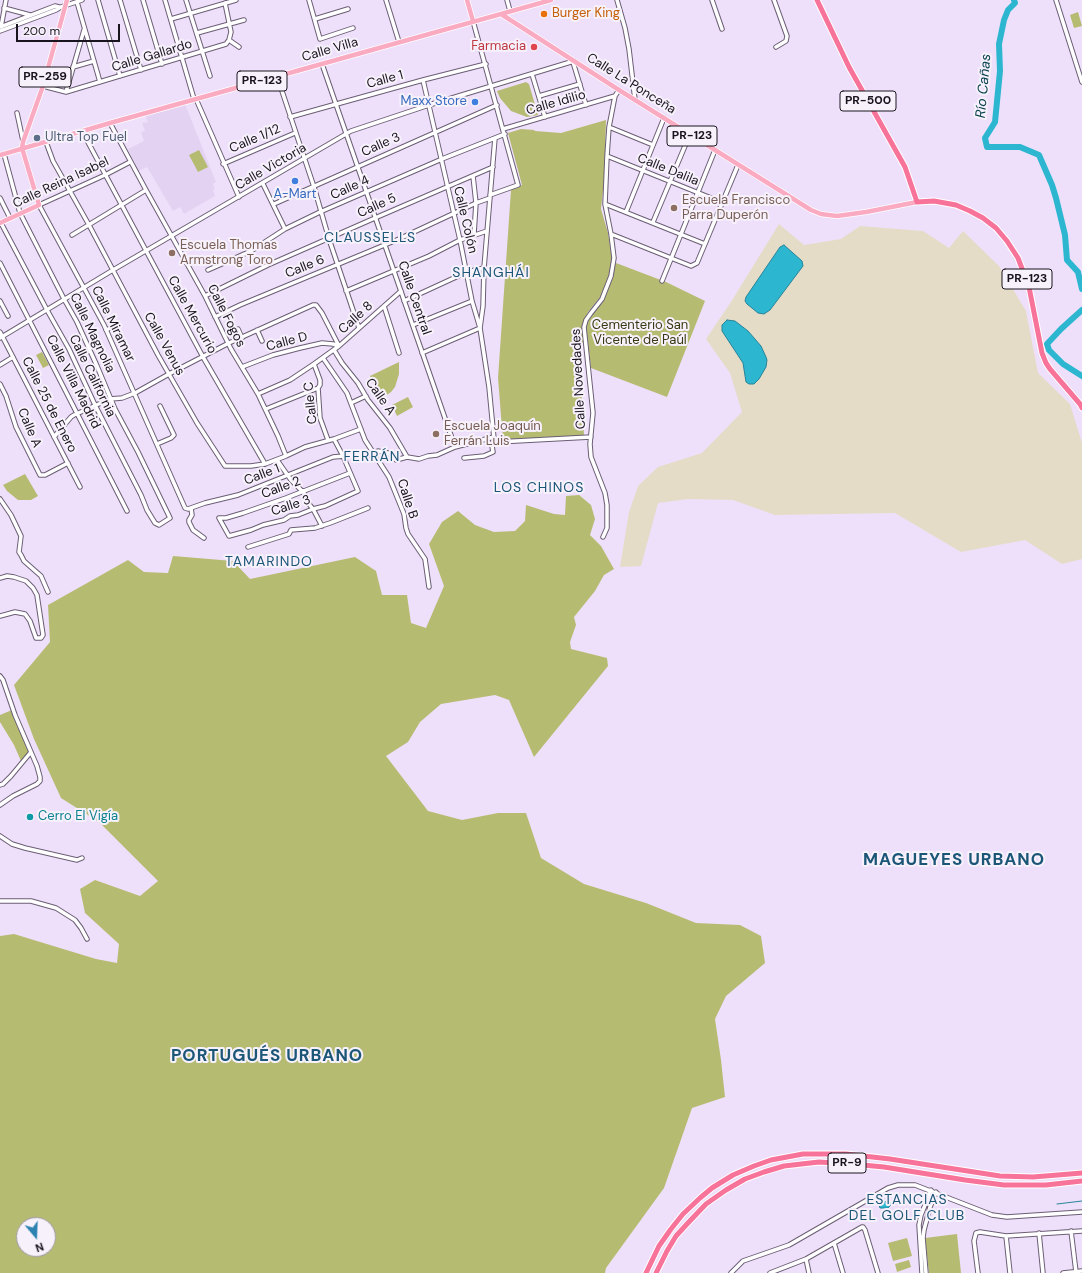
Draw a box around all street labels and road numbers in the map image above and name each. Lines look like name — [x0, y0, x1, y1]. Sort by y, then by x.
street label: Calle Villa — [300, 35, 360, 65]
street label: Calle Gallardo — [110, 36, 194, 76]
street label: Calle La Ponceña — [584, 50, 678, 118]
road number: PR-259 — [19, 67, 71, 87]
street label: Calle 1 — [365, 68, 405, 92]
road number: PR-123 — [237, 71, 287, 91]
street label: Calle Idilio — [524, 87, 588, 119]
road number: PR-500 — [840, 91, 896, 111]
street label: Calle 1/12 — [227, 121, 283, 157]
road number: PR-123 — [667, 126, 717, 146]
street label: Calle 3 — [359, 130, 403, 160]
street label: Calle Victoria — [233, 140, 309, 194]
street label: Calle Dalila — [635, 151, 701, 189]
street label: Calle Reina Isabel — [11, 154, 111, 212]
street label: Calle 4 — [328, 173, 372, 203]
street label: Calle Colón — [450, 185, 480, 255]
street label: Calle 5 — [355, 191, 399, 221]
street label: Calle 6 — [283, 252, 327, 282]
street label: Calle Central — [394, 259, 434, 337]
road number: PR-123 — [1002, 269, 1052, 289]
street label: Calle Mercurio — [164, 273, 220, 357]
street label: Calle Fogos — [204, 282, 248, 350]
street label: Calle Miramar — [88, 284, 138, 364]
street label: Calle Magnolia — [66, 291, 118, 375]
street label: Calle 8 — [336, 299, 376, 337]
street label: Calle Venus — [140, 310, 188, 378]
street label: Calle Novedades — [569, 328, 589, 430]
street label: Calle D — [265, 329, 309, 355]
street label: Calle Villa Madrid — [43, 332, 103, 432]
street label: Calle California — [65, 332, 119, 420]
street label: Calle 25 de Enero — [18, 355, 80, 455]
street label: Calle A — [362, 375, 398, 419]
street label: Calle C — [301, 381, 321, 425]
street label: Calle A — [14, 406, 44, 450]
street label: Calle 1 — [242, 461, 282, 489]
street label: Calle 2 — [259, 474, 303, 502]
street label: Calle B — [393, 477, 421, 521]
street label: Calle 3 — [269, 492, 313, 520]
road number: PR-9 — [828, 1153, 866, 1173]

